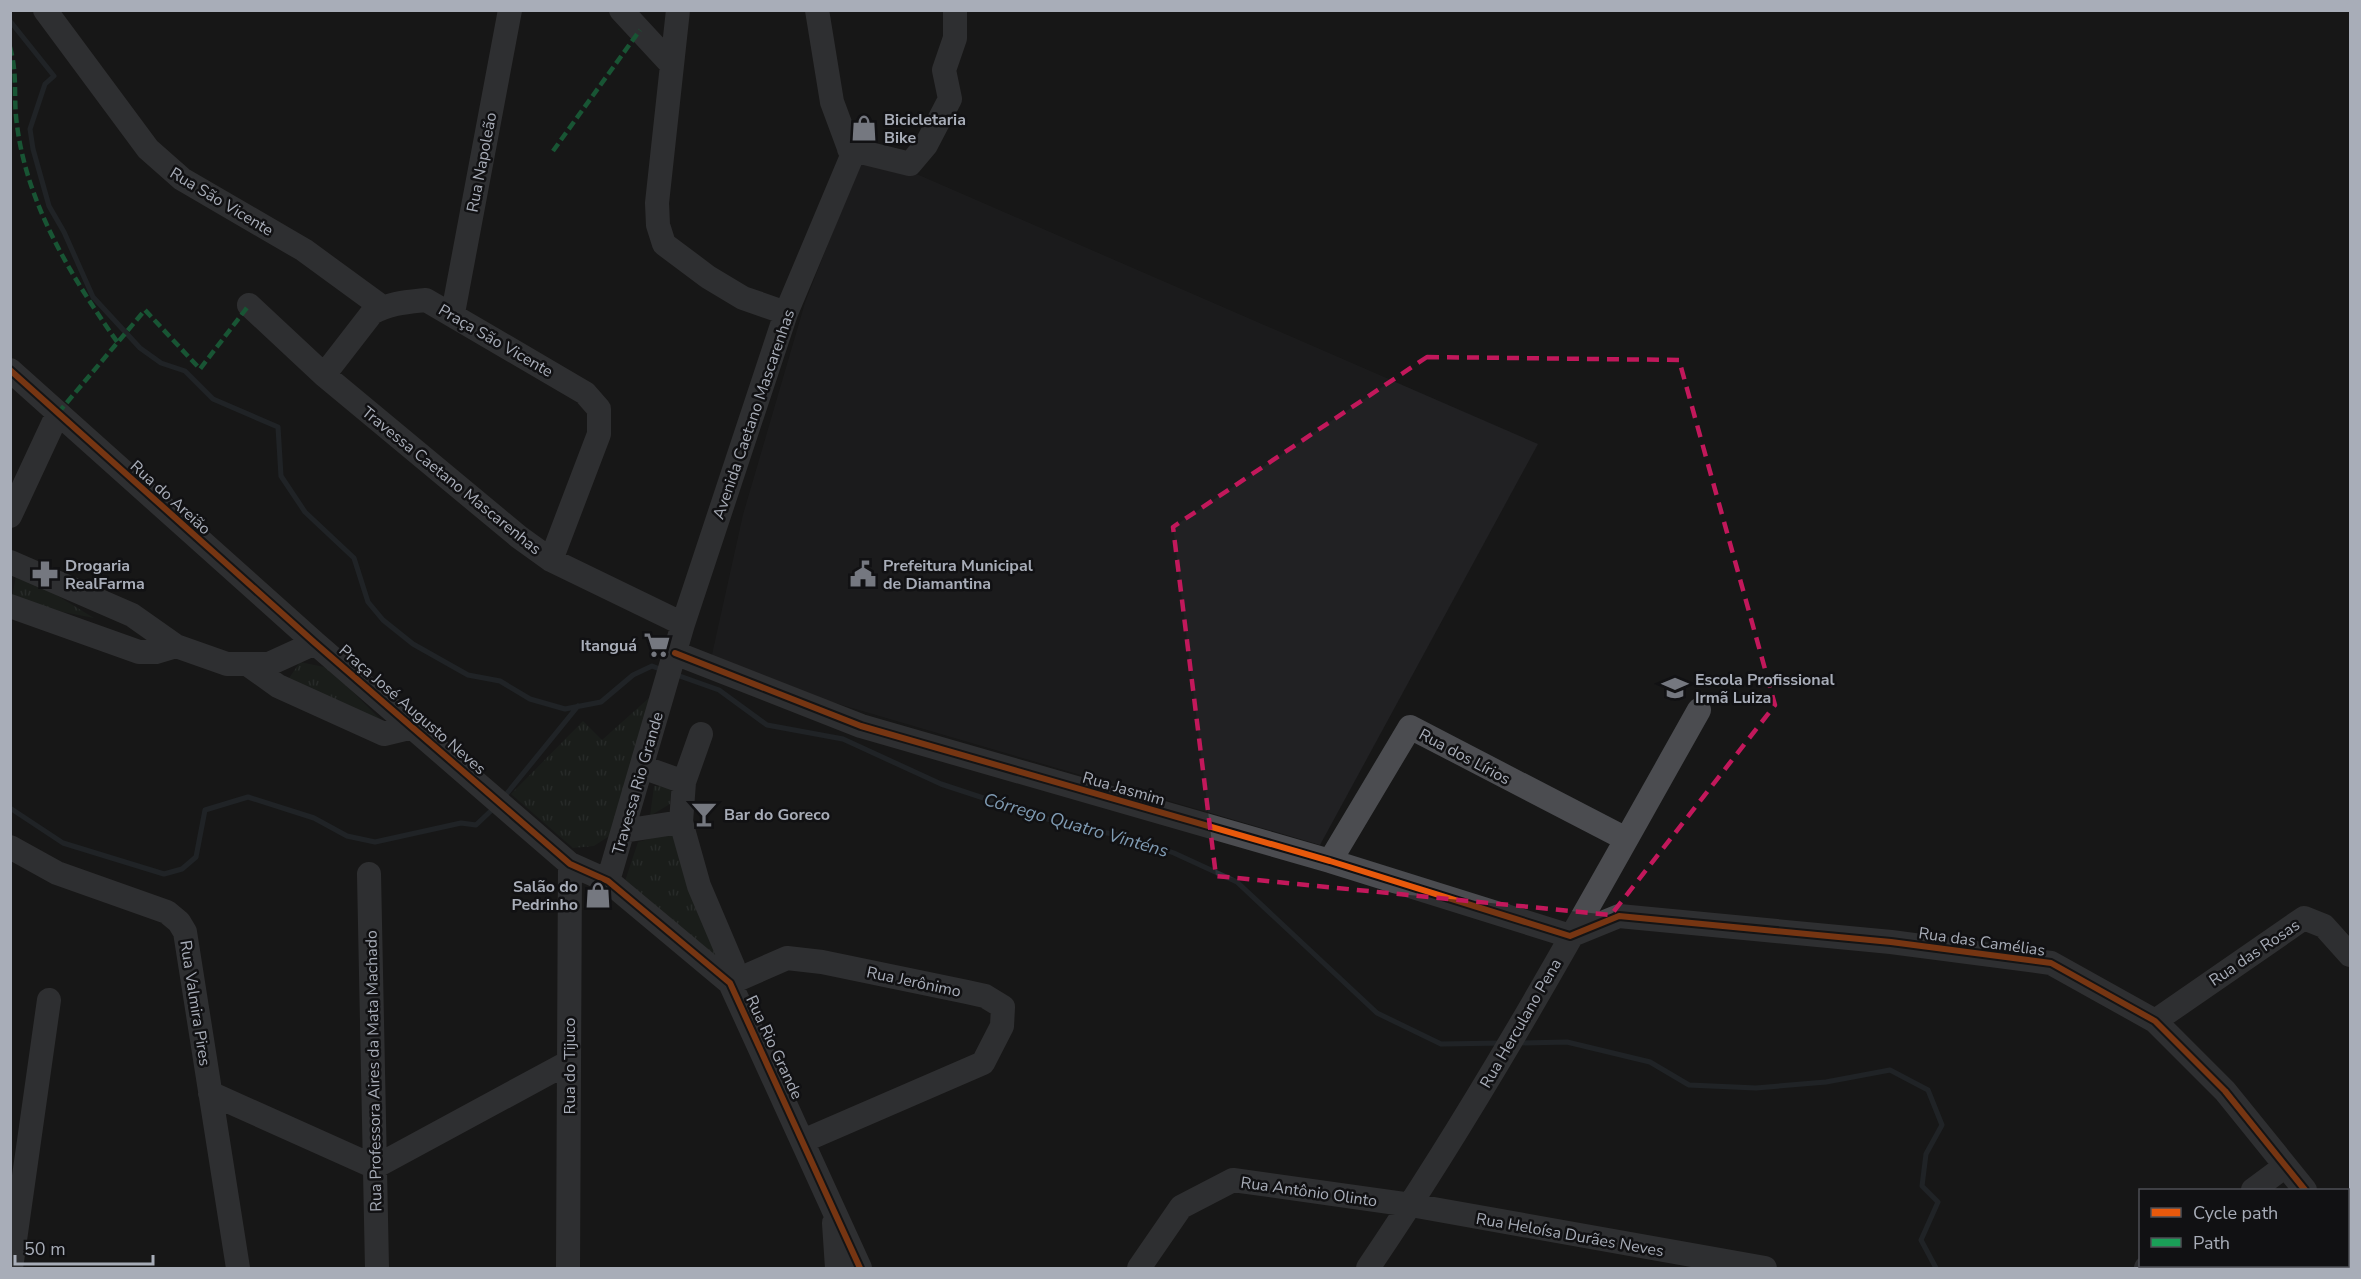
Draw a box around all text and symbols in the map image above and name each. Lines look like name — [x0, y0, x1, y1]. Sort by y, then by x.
place label: Bicicletaria Bike — [884, 109, 966, 149]
street label: Rua Napoleão — [462, 110, 502, 214]
shop icon: Bicicletaria Bike — [849, 113, 879, 143]
street label: Rua São Vicente — [166, 162, 277, 241]
street label: Praça São Vicente — [434, 299, 557, 383]
street label: Avenida Caetano Mascarenhas — [708, 307, 800, 522]
street label: Travessa Caetano Mascarenhas — [357, 401, 546, 560]
street label: Rua do Areião — [125, 456, 215, 540]
place label: Drogaria RealFarma — [65, 555, 145, 595]
place label: Prefeitura Municipal de Diamantina — [883, 555, 1033, 595]
pharmacy icon: Drogaria RealFarma — [30, 559, 60, 589]
public building icon: Prefeitura Municipal de Diamantina — [848, 559, 878, 589]
supermarket icon: Itanguá — [642, 630, 672, 660]
place label: Itanguá — [581, 635, 637, 657]
street label: Praça José Augusto Neves — [334, 640, 491, 780]
place label: Escola Profissional Irmã Luiza — [1695, 669, 1835, 709]
school or university icon: Escola Profissional Irmã Luiza — [1660, 673, 1690, 703]
street label: Travessa Rio Grande — [607, 710, 669, 857]
street label: Rua dos Lírios — [1415, 724, 1514, 790]
street label: Rua Jasmim — [1080, 767, 1167, 811]
water label: Córrego Quatro Vinténs — [981, 787, 1171, 863]
bar icon: Bar do Goreco — [689, 799, 719, 829]
place label: Bar do Goreco — [724, 804, 830, 826]
place label: Salão do Pedrinho — [511, 876, 578, 916]
shop icon: Salão do Pedrinho — [583, 880, 613, 910]
street label: Rua das Rosas — [2205, 914, 2304, 991]
street label: Rua das Camélias — [1917, 922, 2047, 962]
street label: Rua Professora Aires da Mata Machado — [361, 930, 387, 1212]
street label: Rua Valmira Pires — [174, 939, 216, 1068]
street label: Rua Herculano Pena — [1475, 955, 1567, 1092]
street label: Rua Jerônimo — [865, 961, 963, 1003]
street label: Rua Rio Grande — [740, 992, 808, 1103]
street label: Rua do Tijuco — [559, 1017, 581, 1114]
street label: Rua Antônio Olinto — [1239, 1172, 1379, 1212]
legend — [2139, 1189, 2349, 1267]
text: Cycle path — [2193, 1201, 2278, 1225]
street label: Rua Heloísa Durães Neves — [1474, 1208, 1665, 1262]
scale bar — [15, 1228, 153, 1266]
text: Path — [2193, 1231, 2230, 1255]
text: 50 m — [24, 1237, 66, 1261]

